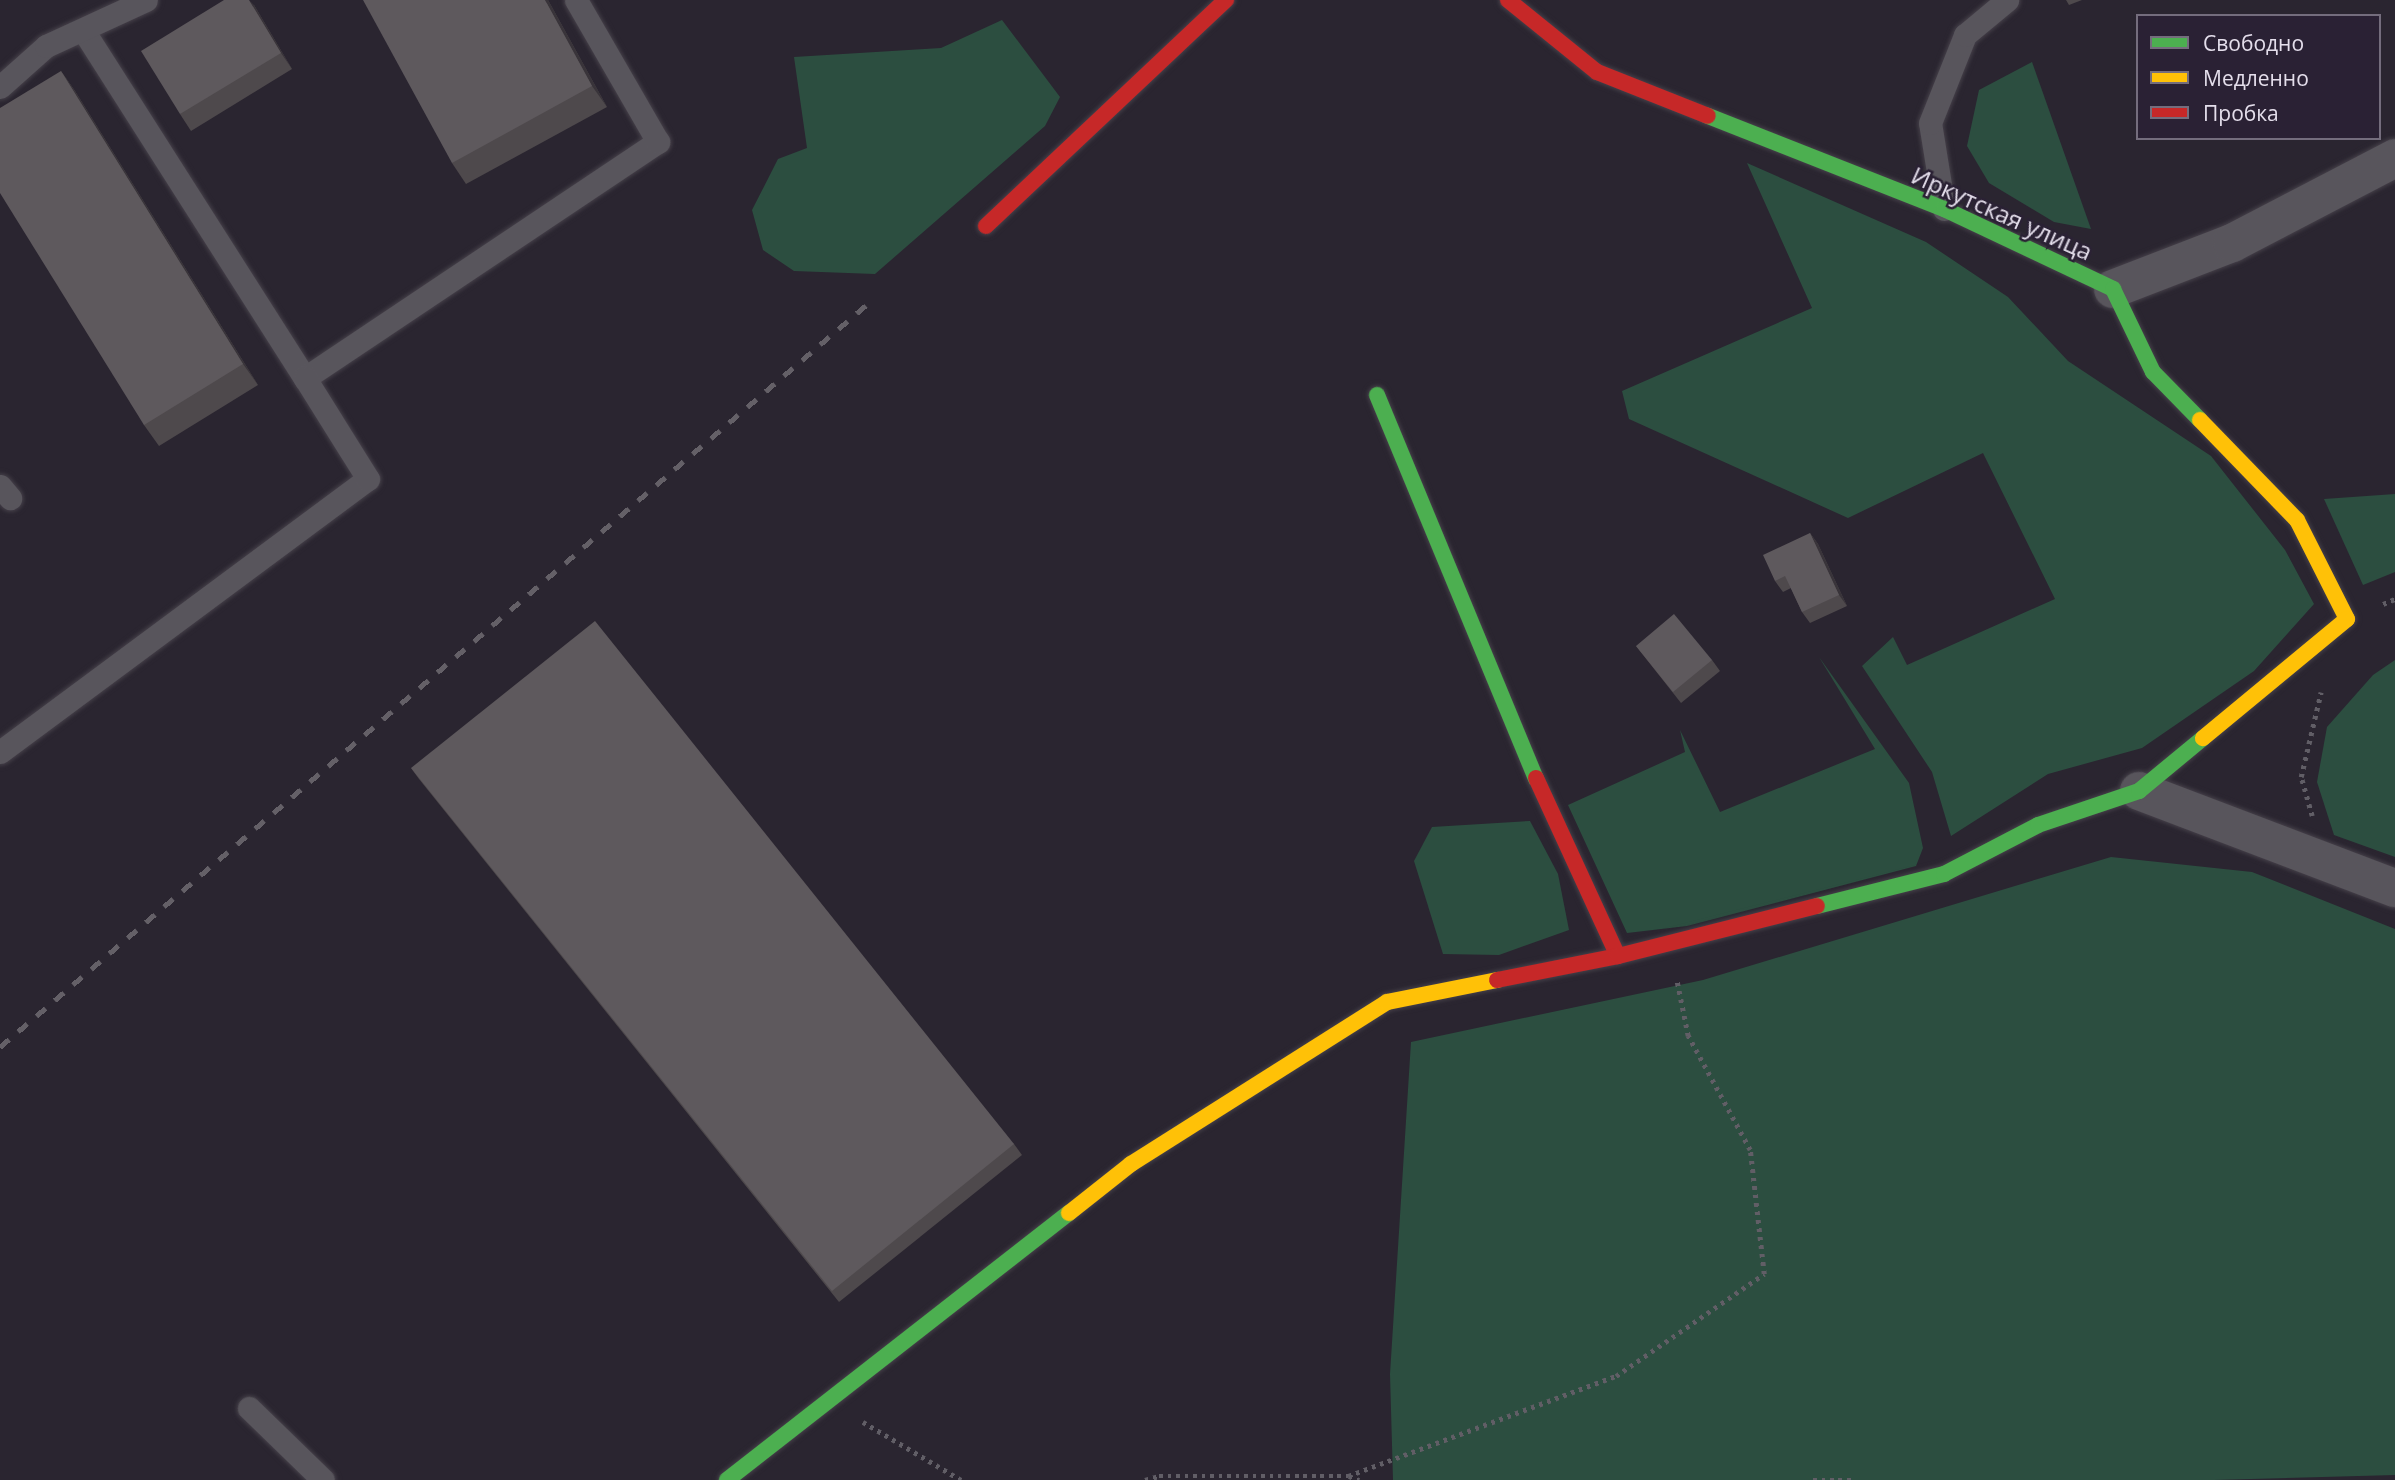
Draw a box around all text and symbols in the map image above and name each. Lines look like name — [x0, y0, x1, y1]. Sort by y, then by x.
legend — [2136, 14, 2381, 140]
text: Свободно — [2203, 29, 2304, 57]
text: Медленно — [2203, 64, 2309, 92]
text: Пробка — [2203, 99, 2279, 127]
street label: Иркутская улица — [1907, 160, 2097, 266]

